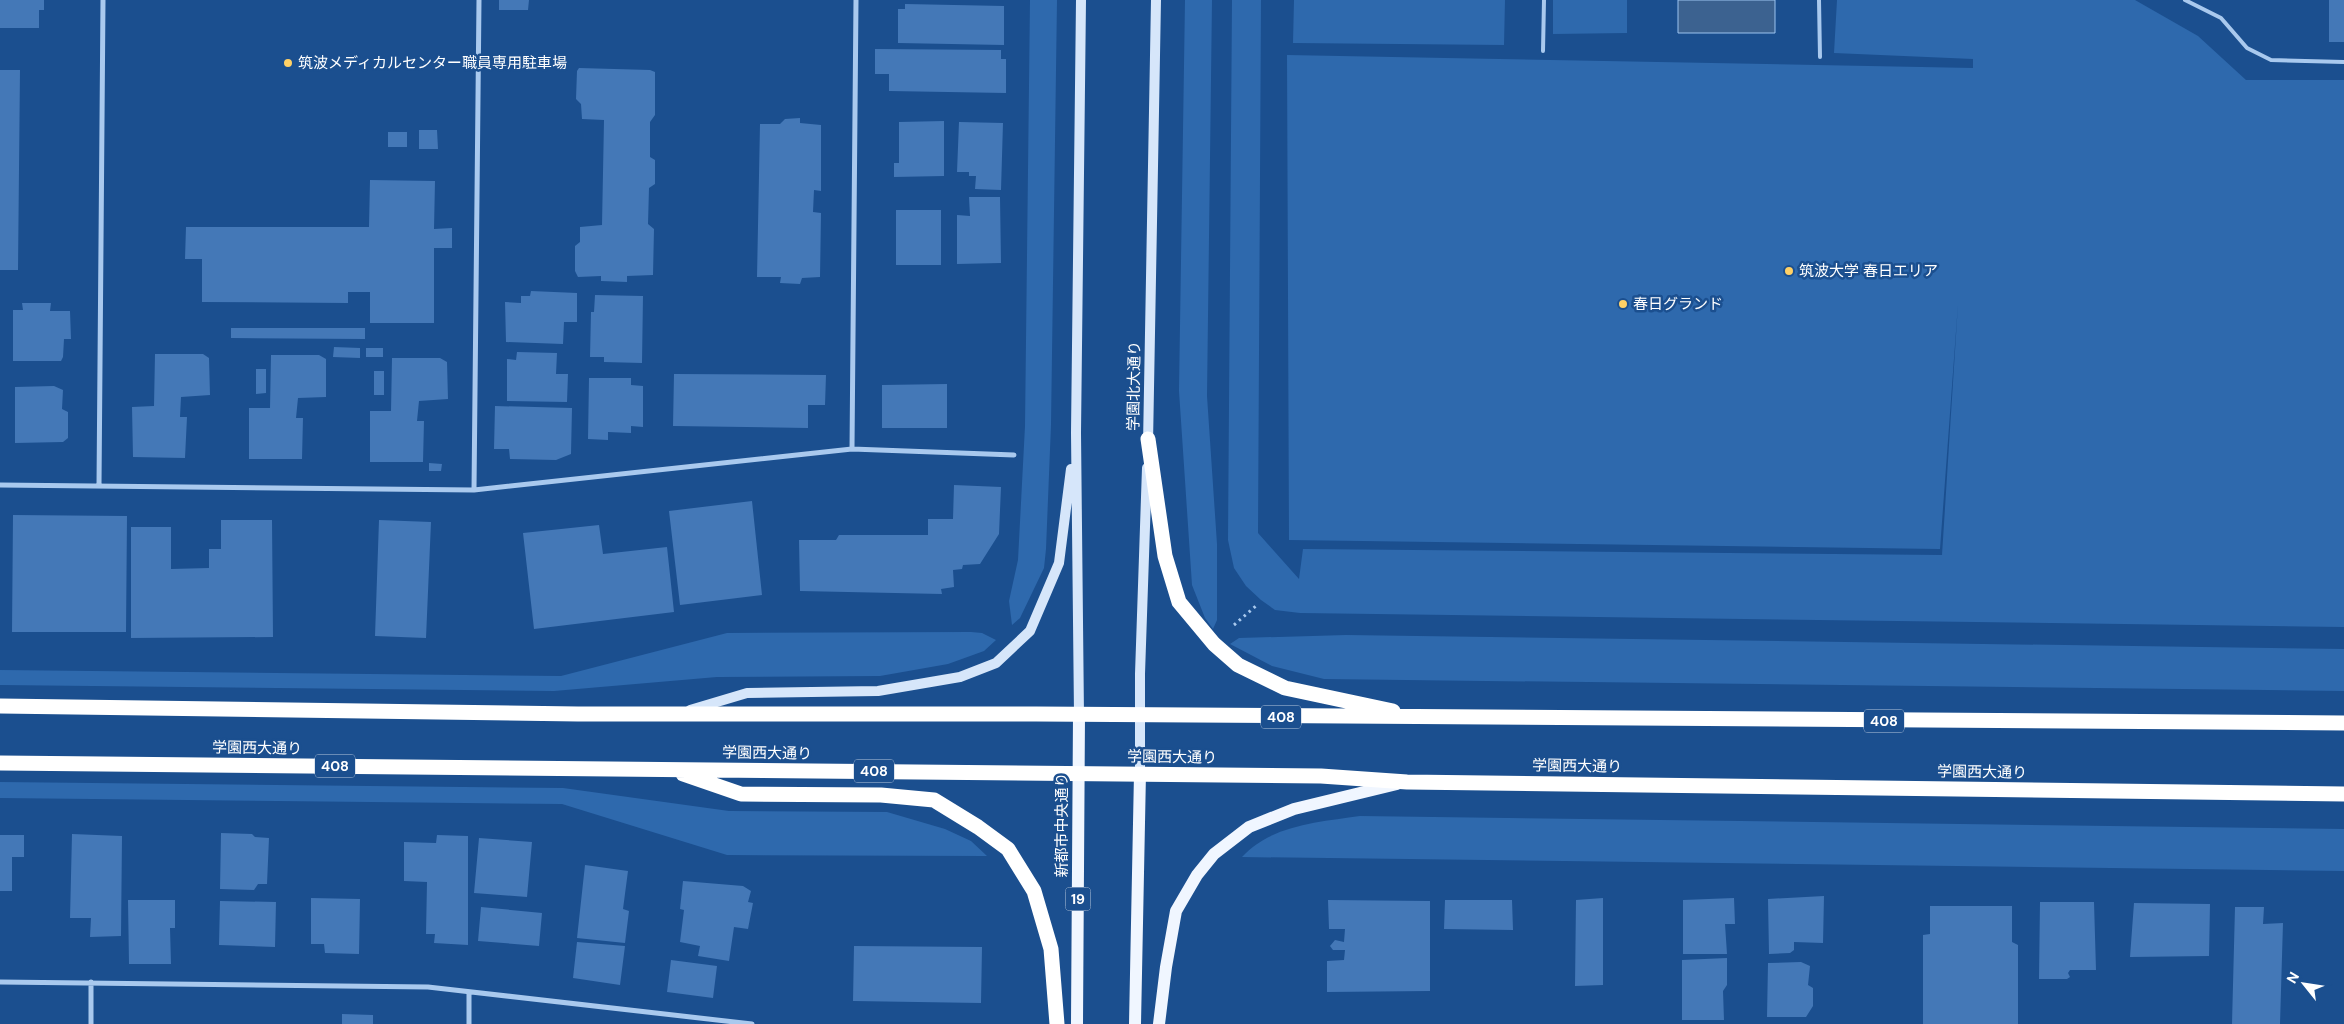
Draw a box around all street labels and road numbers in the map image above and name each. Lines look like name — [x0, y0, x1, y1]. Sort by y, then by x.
street label: 学園北大通り — [1123, 341, 1145, 431]
road number: 408 — [1261, 706, 1301, 729]
road number: 408 — [1864, 709, 1904, 732]
street label: 学園西大通り — [212, 737, 302, 759]
street label: 学園西大通り — [722, 742, 812, 764]
street label: 学園西大通り — [1127, 746, 1217, 768]
road number: 408 — [315, 754, 355, 778]
street label: 学園西大通り — [1532, 755, 1622, 777]
road number: 408 — [854, 759, 894, 782]
street label: 学園西大通り — [1937, 761, 2027, 783]
street label: 新都市中央通り — [1052, 772, 1072, 878]
road number: 19 — [1066, 888, 1090, 911]

